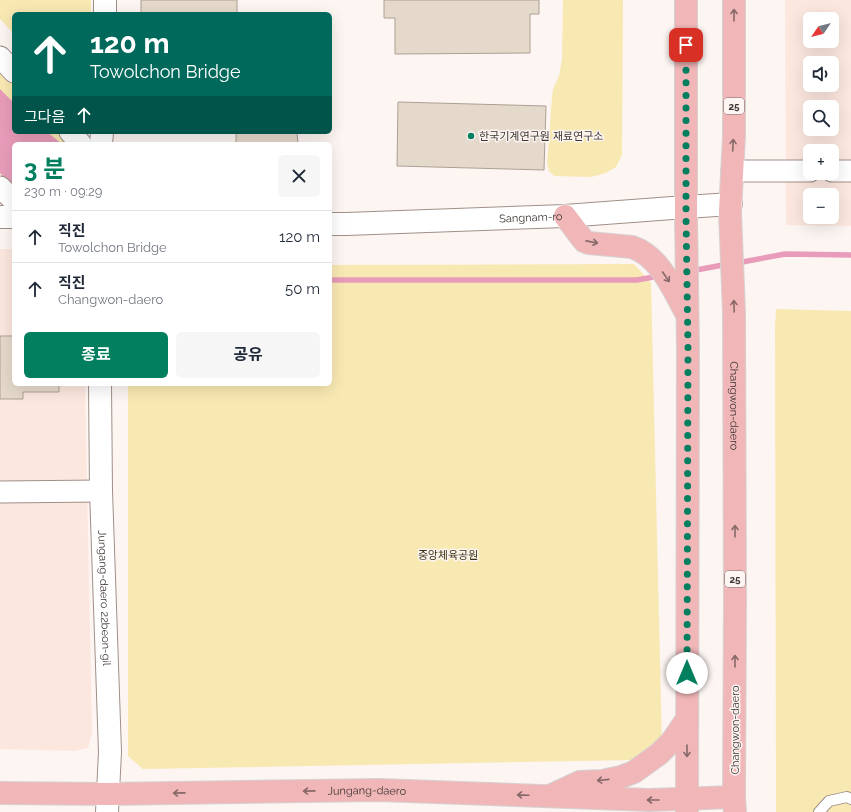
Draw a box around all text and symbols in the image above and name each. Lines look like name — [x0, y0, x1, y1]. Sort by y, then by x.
one-way arrow — [730, 9, 738, 22]
north arrow — [803, 12, 839, 48]
map controls — [803, 12, 839, 224]
text: 120 m — [90, 27, 170, 60]
icon: ahead — [24, 28, 76, 80]
pin — [669, 28, 703, 62]
icon: arrive — [675, 34, 697, 56]
button: sound — [803, 56, 839, 92]
text: Towolchon Bridge — [90, 61, 241, 82]
road number: 25 — [724, 98, 744, 114]
button: search — [803, 100, 839, 136]
icon: ahead — [73, 104, 95, 126]
text: 그다음 — [24, 108, 65, 126]
place label: 한국기계연구원 재료연구소 — [479, 130, 603, 143]
marker: 한국기계연구원 재료연구소 — [466, 131, 476, 141]
one-way arrow — [730, 139, 737, 152]
button: + — [803, 144, 839, 180]
text: 3 분 — [24, 154, 65, 183]
button: close — [278, 155, 320, 197]
text: 230 m · 09:29 — [24, 184, 102, 199]
button: − — [803, 188, 839, 224]
street label: Sangnam-ro — [499, 210, 563, 225]
text: 직진 — [58, 222, 86, 240]
icon: ahead — [24, 226, 46, 248]
text: 120 m — [279, 228, 320, 246]
one-way arrow — [585, 239, 598, 247]
text: Towolchon Bridge — [58, 240, 167, 255]
one-way arrow — [662, 271, 670, 283]
text: 직진 — [58, 274, 86, 292]
icon: ahead — [24, 278, 46, 300]
text: 50 m — [285, 280, 320, 298]
text: Changwon-daero — [58, 292, 163, 307]
one-way arrow — [730, 300, 738, 313]
button: 종료 — [24, 332, 168, 378]
button: 공유 — [176, 332, 320, 378]
street label: Changwon-daero — [727, 361, 740, 451]
one-way arrow — [731, 525, 739, 538]
street label: Jungang-daero 22beon-gil — [95, 530, 113, 666]
park label: 중앙체육공원 — [418, 549, 478, 562]
road number: 25 — [725, 571, 745, 587]
position arrow — [666, 652, 708, 694]
one-way arrow — [731, 655, 739, 668]
street label: Changwon-daero — [729, 685, 742, 775]
one-way arrow — [683, 744, 691, 757]
one-way arrow — [596, 776, 609, 784]
street label: Jungang-daero — [328, 784, 407, 798]
one-way arrow — [303, 787, 316, 795]
one-way arrow — [173, 789, 186, 797]
one-way arrow — [517, 791, 530, 799]
one-way arrow — [647, 796, 660, 804]

